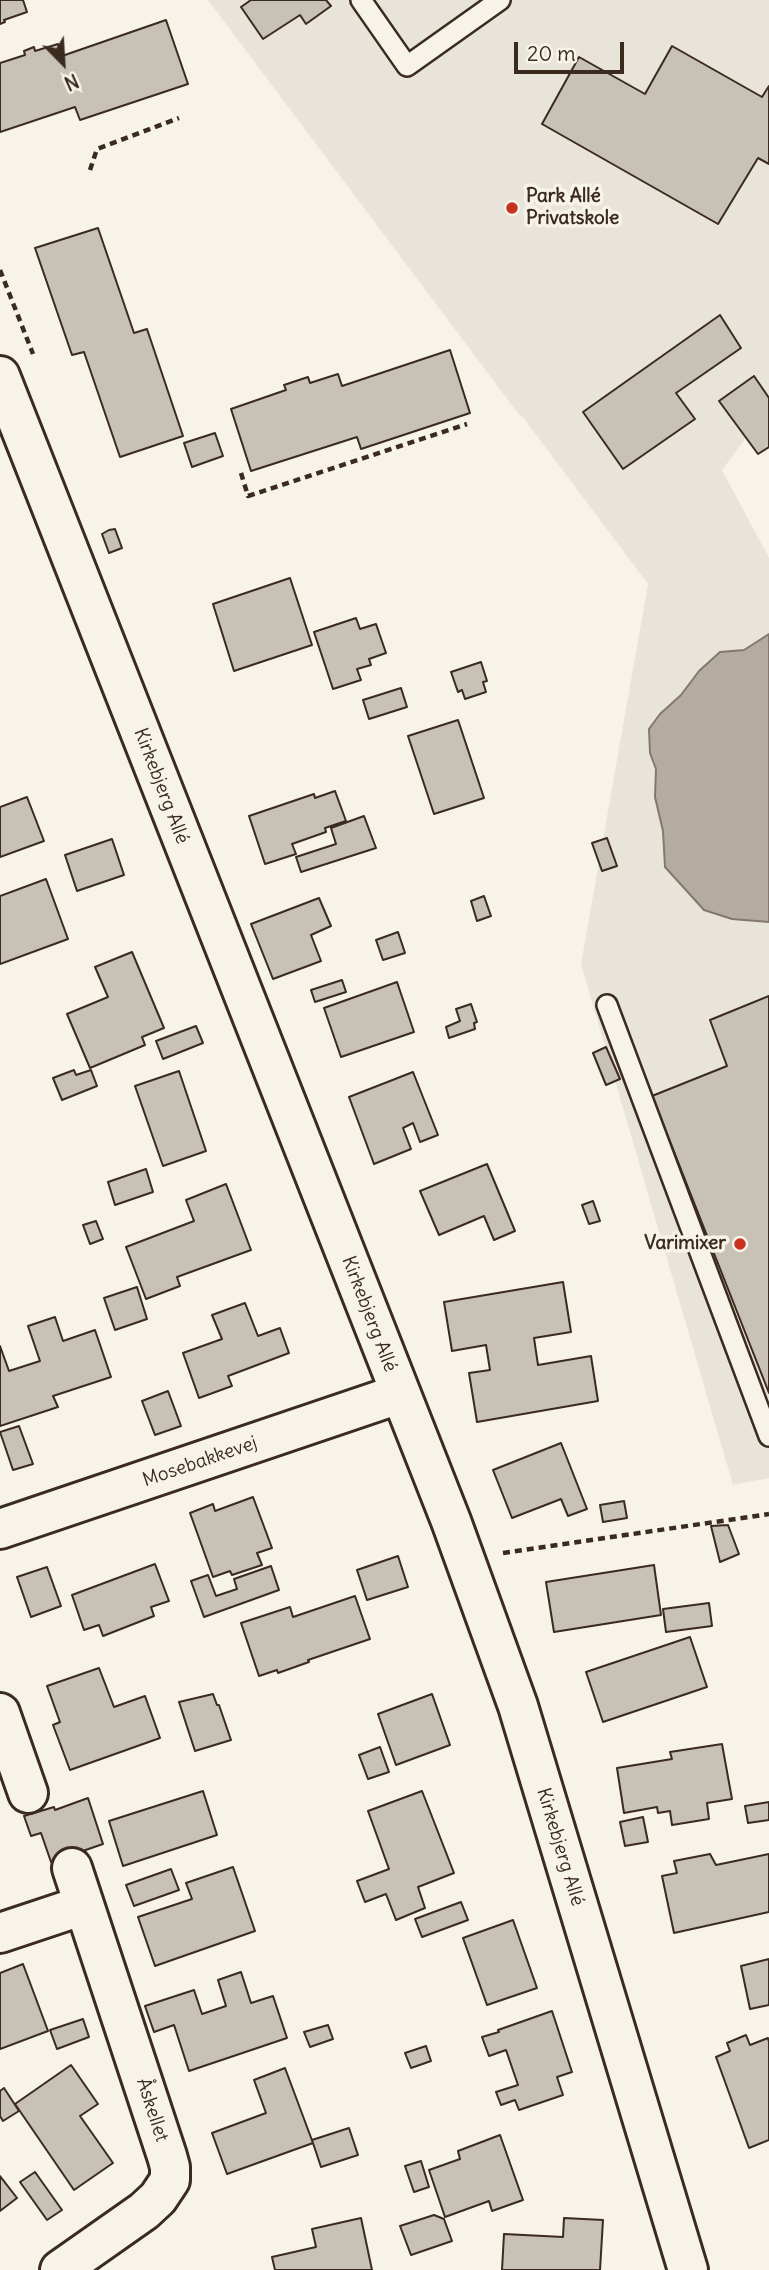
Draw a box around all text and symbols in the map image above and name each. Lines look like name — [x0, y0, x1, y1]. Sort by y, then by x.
north arrow — [28, 28, 98, 98]
scale bar — [517, 28, 627, 72]
text: 20 m — [527, 40, 576, 67]
text: N — [61, 69, 82, 96]
place label: Park Allé Privatskole — [526, 186, 619, 230]
marker: Park Allé Privatskole — [504, 200, 520, 216]
street label: Kirkebjerg Allé — [128, 725, 194, 847]
place label: Varimixer — [644, 1233, 726, 1255]
marker: Varimixer — [732, 1236, 748, 1252]
street label: Kirkebjerg Allé — [336, 1253, 402, 1375]
street label: Mosebakkevej — [140, 1432, 260, 1492]
street label: Kirkebjerg Allé — [531, 1785, 589, 1909]
street label: Åskellet — [131, 2075, 173, 2145]

